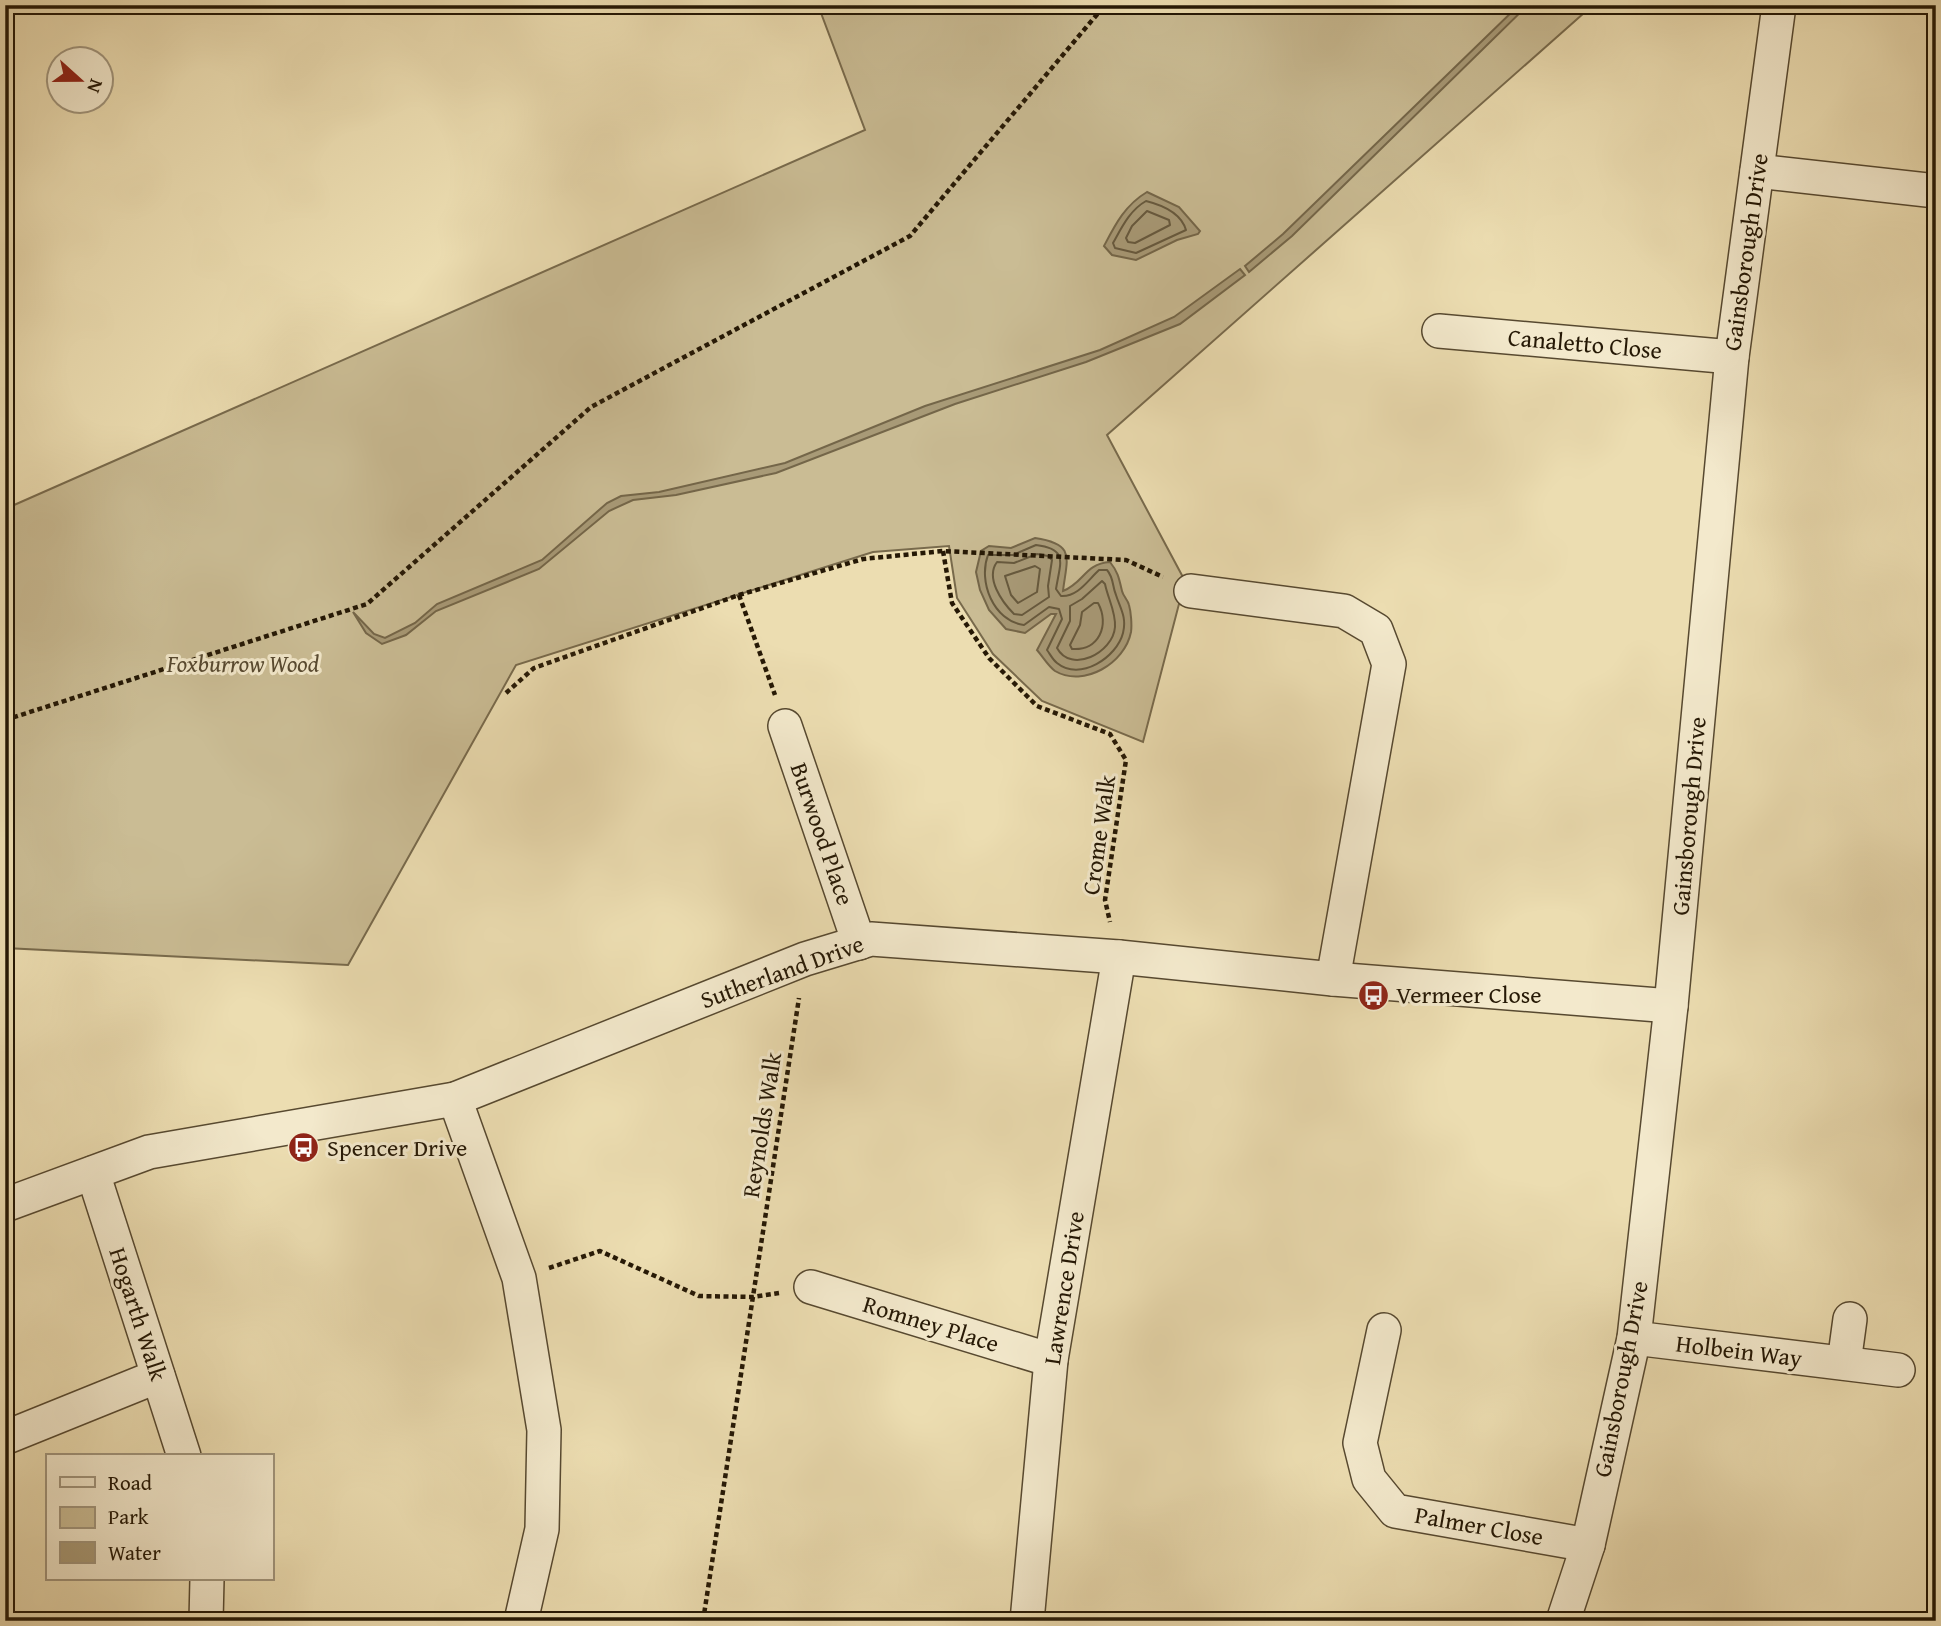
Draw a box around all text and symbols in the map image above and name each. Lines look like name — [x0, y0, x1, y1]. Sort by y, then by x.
north arrow — [46, 46, 116, 116]
text: N — [80, 75, 111, 97]
street label: Gainsborough Drive — [1714, 151, 1777, 353]
street label: Canaletto Close — [1507, 319, 1664, 368]
park label: Foxburrow Wood — [166, 646, 320, 681]
street label: Gainsborough Drive — [1662, 715, 1715, 917]
street label: Burwood Place — [782, 758, 863, 910]
street label: Crome Walk — [1073, 772, 1124, 897]
street label: Sutherland Drive — [695, 926, 868, 1017]
place label: Vermeer Close — [1396, 977, 1542, 1012]
bus stop icon: Vermeer Close — [1356, 978, 1390, 1012]
street label: Reynolds Walk — [733, 1049, 790, 1200]
place label: Spencer Drive — [327, 1130, 467, 1165]
bus stop icon: Spencer Drive — [287, 1131, 321, 1165]
street label: Lawrence Drive — [1034, 1209, 1093, 1367]
street label: Hogarth Walk — [100, 1243, 177, 1386]
street label: Gainsborough Drive — [1584, 1278, 1657, 1480]
street label: Romney Place — [859, 1286, 1003, 1361]
street label: Holbein Way — [1674, 1325, 1804, 1376]
legend — [46, 1454, 273, 1580]
text: Road — [108, 1467, 153, 1498]
street label: Palmer Close — [1412, 1497, 1546, 1554]
text: Park — [108, 1501, 149, 1532]
text: Water — [108, 1537, 161, 1568]

